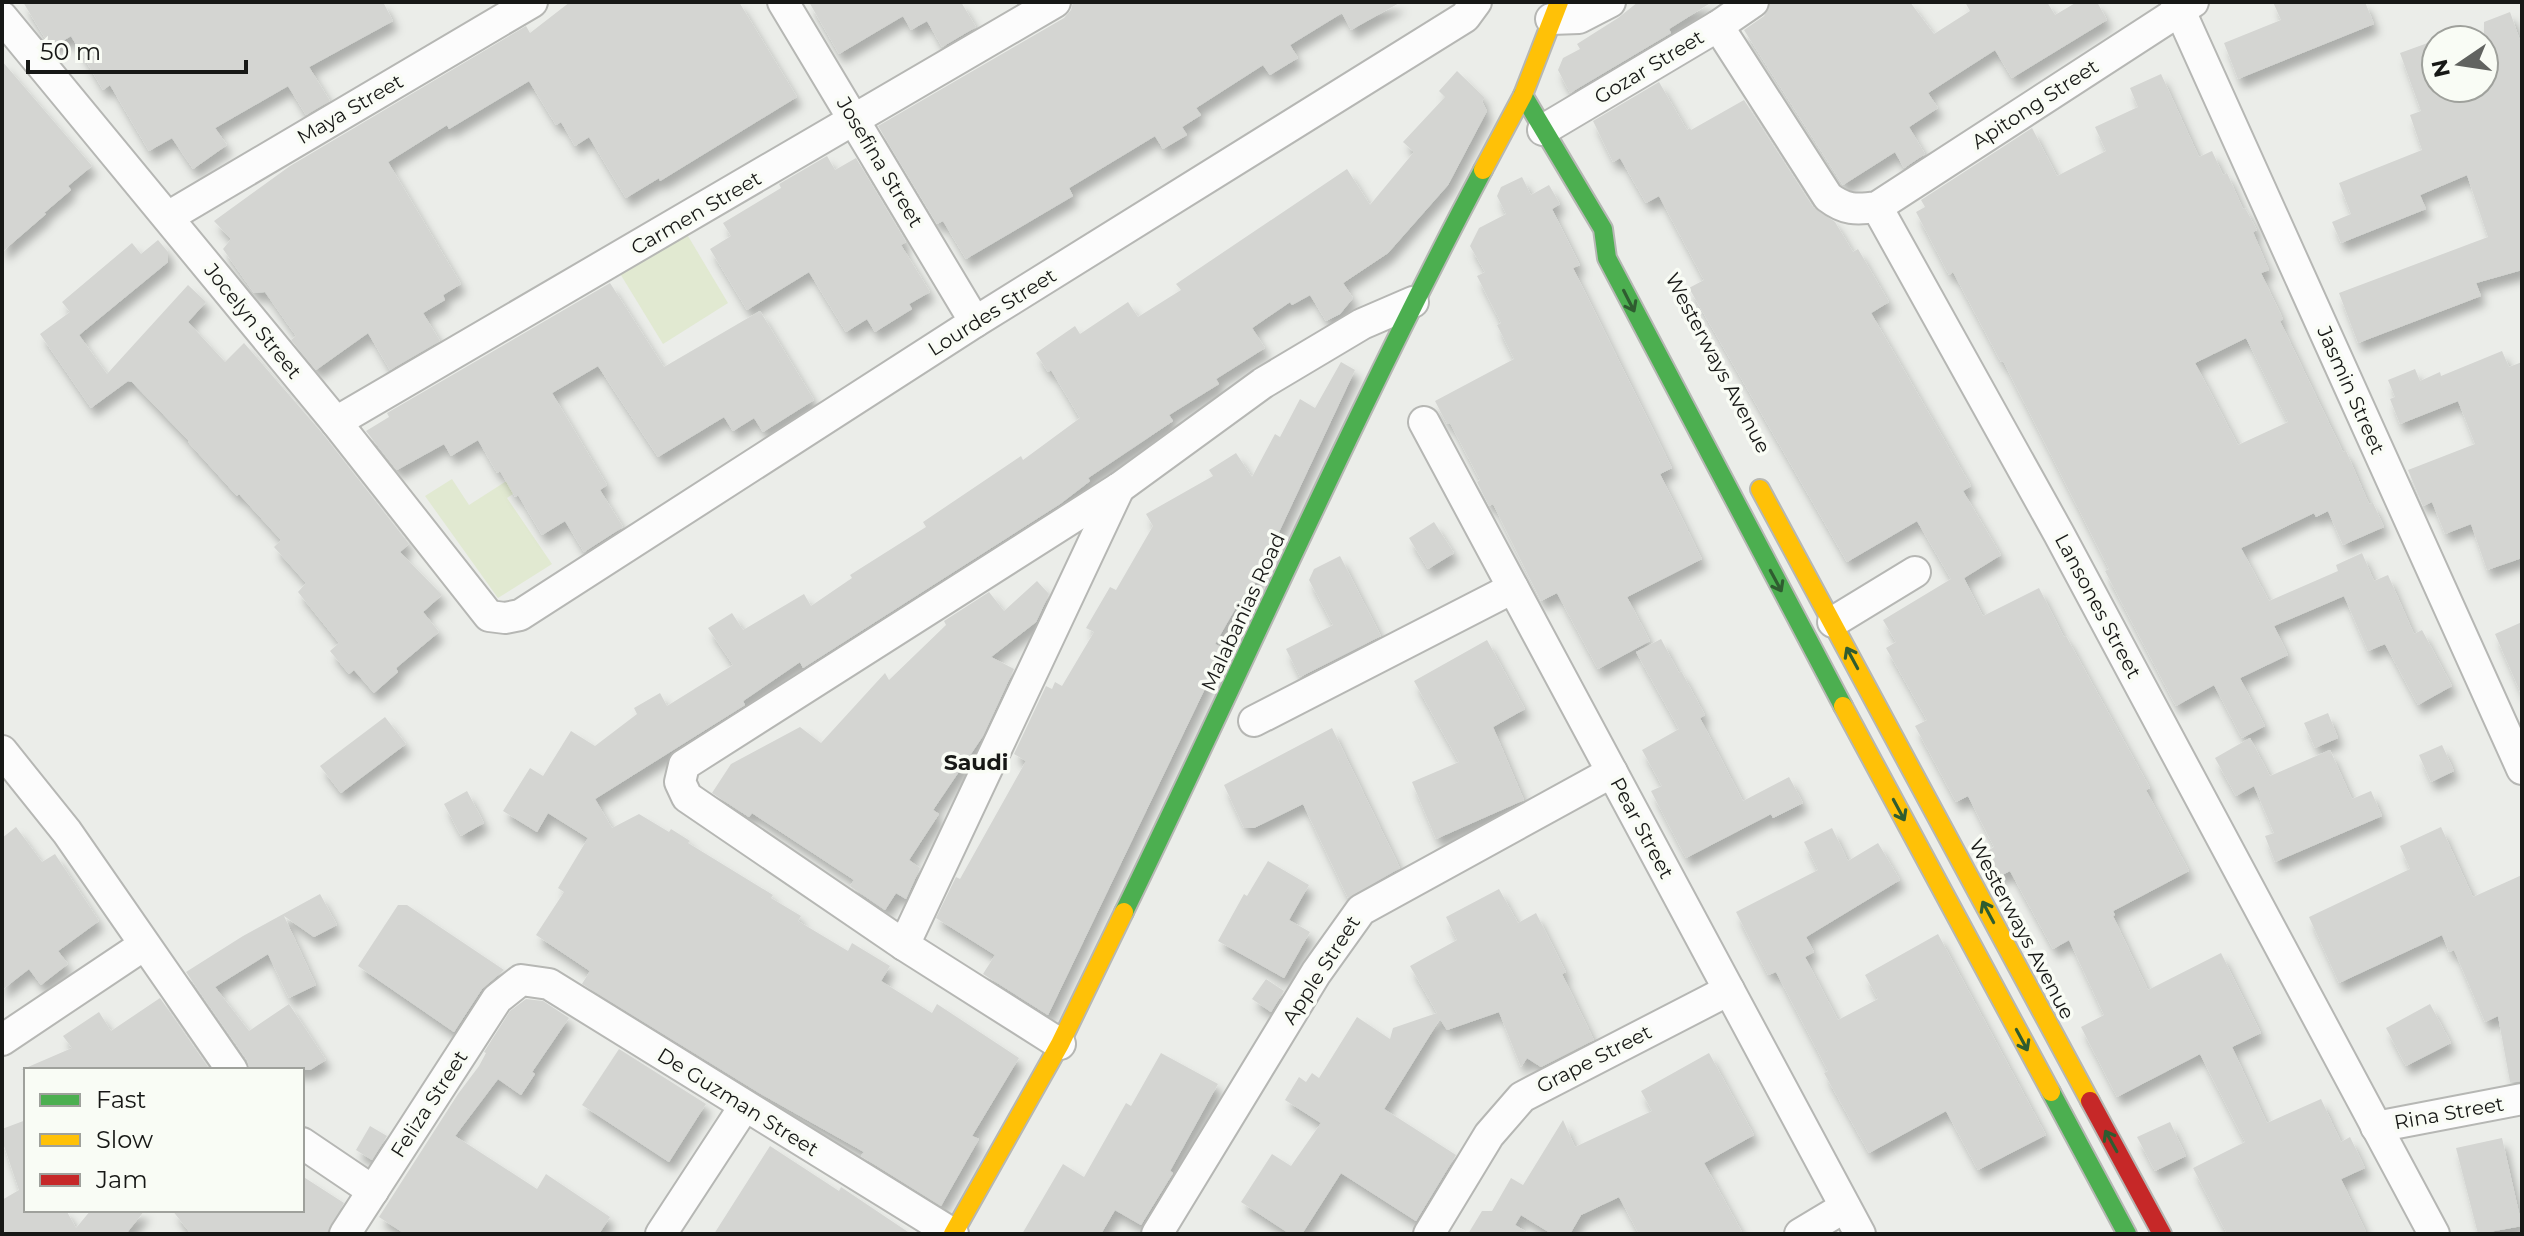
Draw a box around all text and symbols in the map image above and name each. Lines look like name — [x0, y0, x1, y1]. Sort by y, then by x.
scale bar — [28, 24, 246, 74]
north arrow — [2420, 24, 2500, 104]
street label: Gozar Street — [1590, 25, 1708, 109]
text: 50 m — [40, 37, 101, 66]
street label: Apitong Street — [1967, 54, 2103, 154]
text: N — [2426, 57, 2456, 80]
street label: Maya Street — [293, 69, 407, 149]
street label: Josefina Street — [831, 92, 928, 231]
street label: Carmen Street — [627, 166, 765, 260]
street label: Jocelyn Street — [199, 258, 307, 383]
street label: Lourdes Street — [924, 263, 1060, 361]
street label: Westerways Avenue — [1660, 269, 1776, 457]
one-way arrow — [1622, 289, 1638, 313]
street label: Jasmin Street — [2312, 321, 2390, 458]
street label: Malabanias Road — [1196, 529, 1290, 695]
street label: Lansones Street — [2050, 530, 2146, 682]
one-way arrow — [1768, 569, 1784, 593]
one-way arrow — [1844, 647, 1860, 670]
district label: Saudi — [944, 749, 1008, 776]
street label: Pear Street — [1605, 773, 1679, 883]
one-way arrow — [1891, 798, 1907, 822]
street label: Westerways Avenue — [1964, 835, 2080, 1023]
one-way arrow — [1980, 901, 1996, 924]
street label: Apple Street — [1277, 911, 1365, 1029]
street label: Grape Street — [1533, 1020, 1655, 1098]
one-way arrow — [2014, 1027, 2030, 1051]
street label: De Guzman Street — [653, 1043, 823, 1161]
street label: Feliza Street — [385, 1046, 473, 1162]
legend — [24, 1068, 304, 1212]
text: Fast — [96, 1085, 147, 1114]
street label: Rina Street — [2392, 1092, 2506, 1134]
text: Slow — [96, 1125, 153, 1154]
one-way arrow — [2103, 1130, 2119, 1153]
text: Jam — [95, 1165, 148, 1194]

